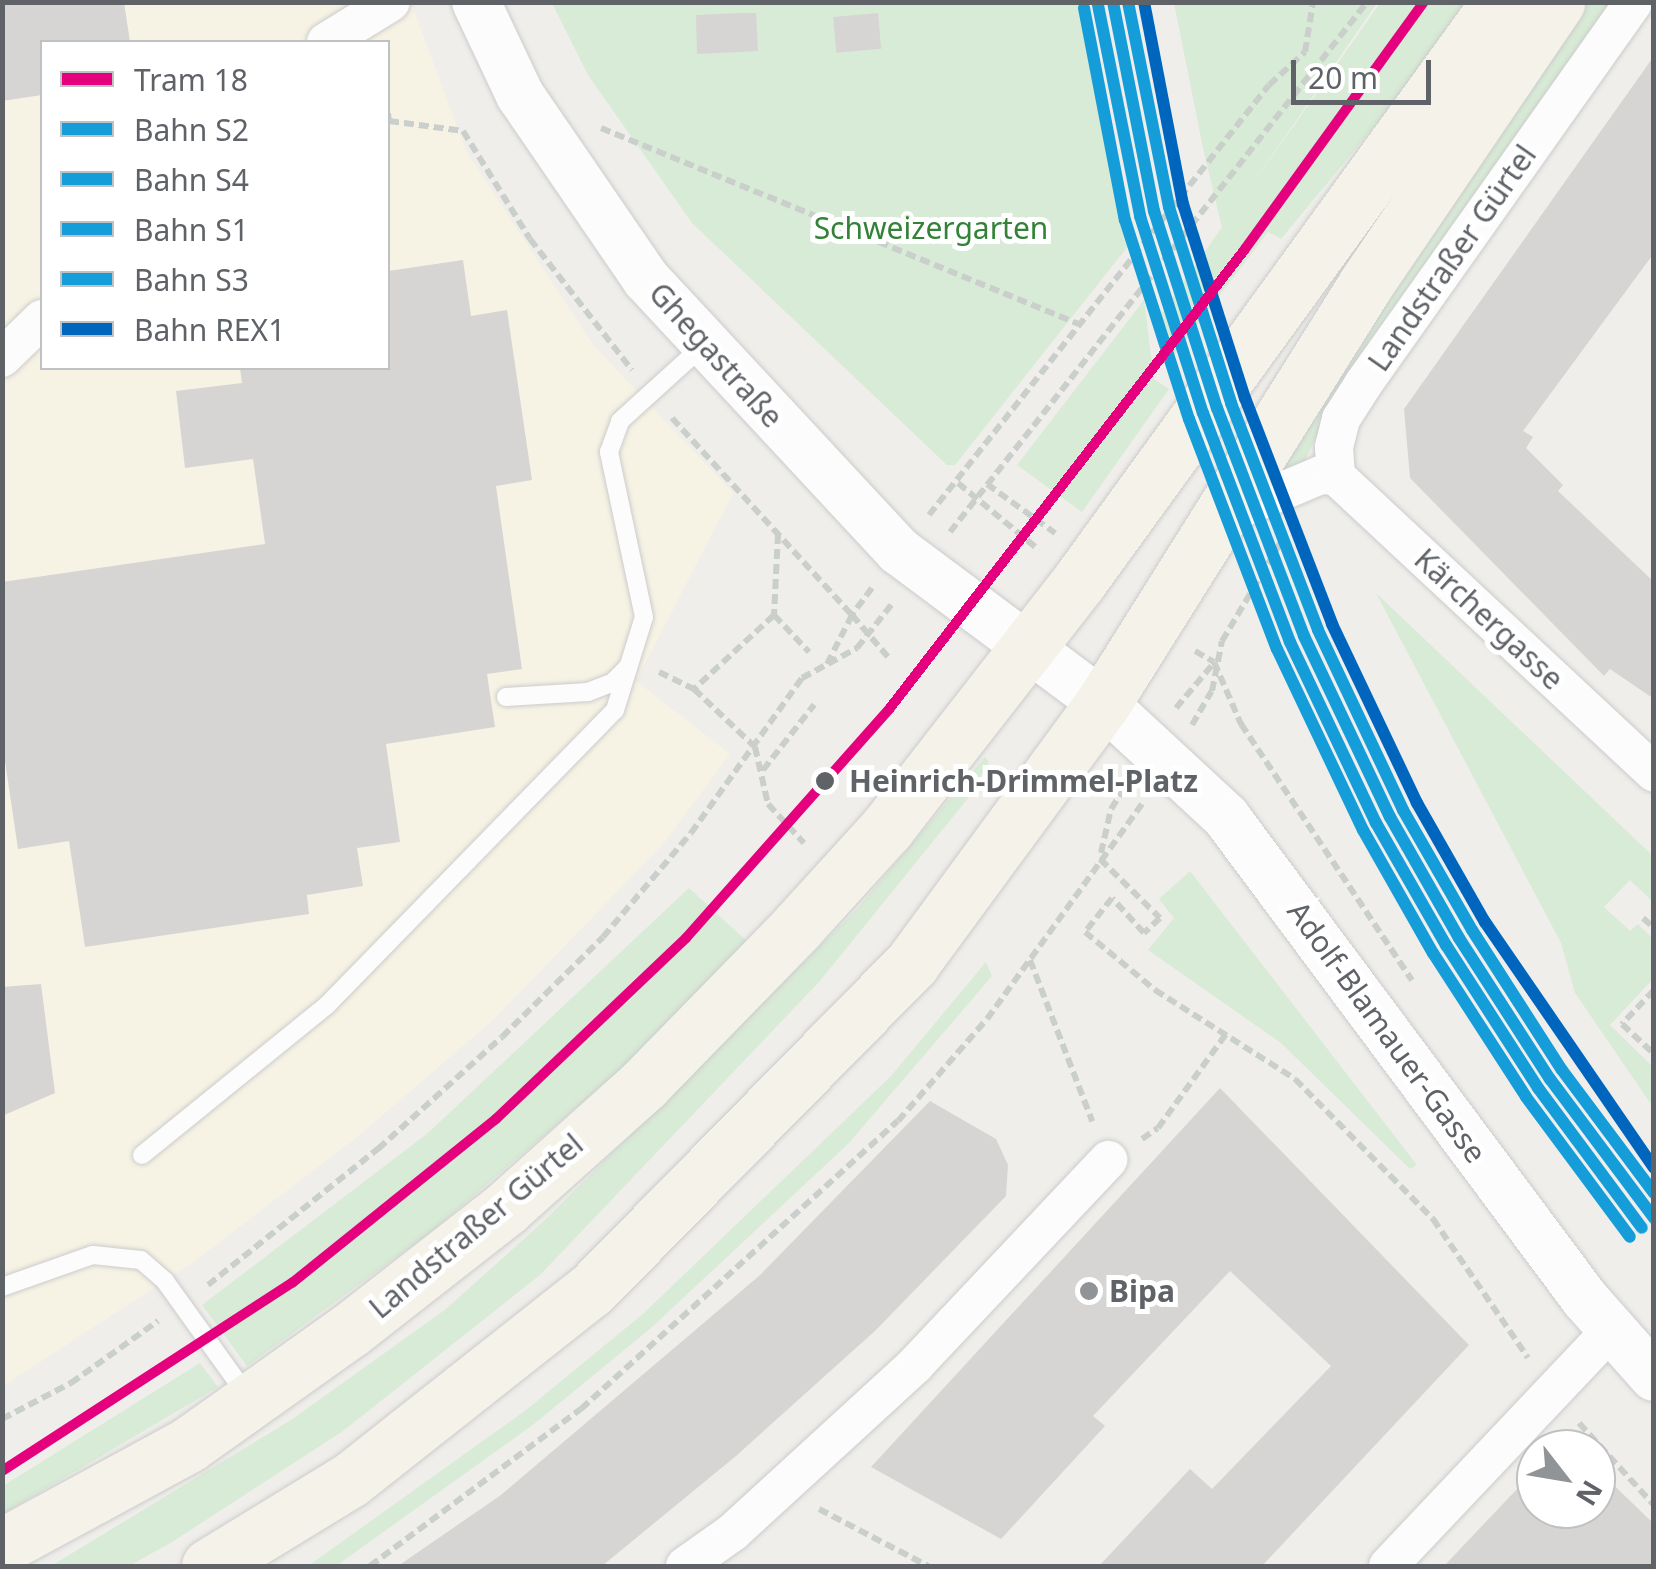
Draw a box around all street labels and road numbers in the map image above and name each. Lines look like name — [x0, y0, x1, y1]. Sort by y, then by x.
street label: Landstraßer Gürtel — [1360, 138, 1544, 378]
street label: Ghegastraße — [642, 275, 790, 435]
street label: Kärchergasse — [1407, 541, 1571, 697]
street label: Adolf-Blamauer-Gasse — [1280, 894, 1494, 1170]
street label: Landstraßer Gürtel — [362, 1126, 590, 1326]

